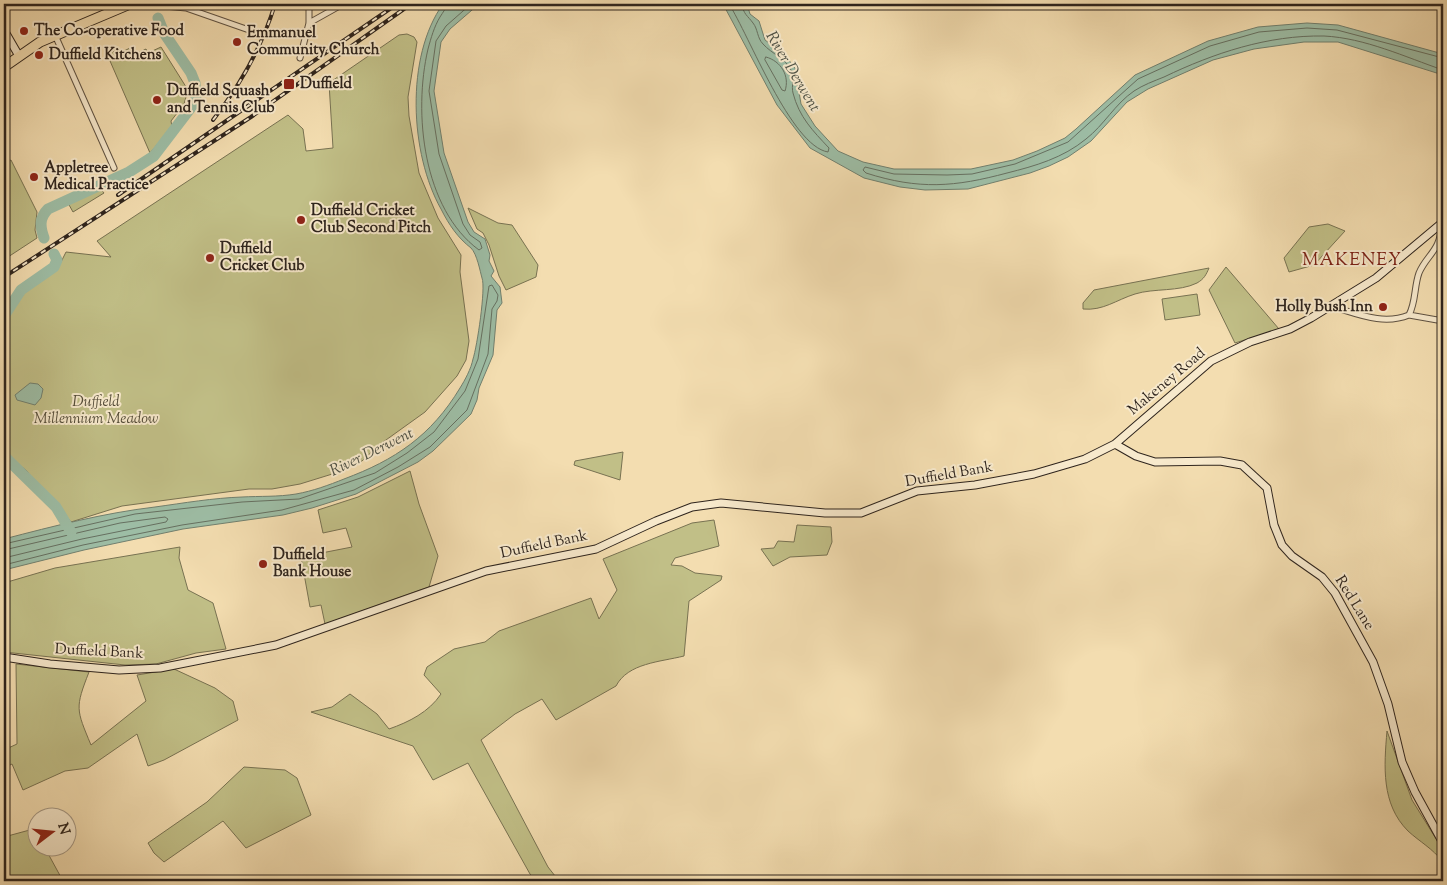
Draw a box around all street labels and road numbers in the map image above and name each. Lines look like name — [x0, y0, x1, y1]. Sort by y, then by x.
street label: Makeney Road — [1124, 343, 1211, 421]
street label: Duffield Bank — [904, 457, 994, 493]
street label: Duffield Bank — [498, 526, 590, 564]
street label: Red Lane — [1329, 572, 1379, 634]
street label: Duffield Bank — [54, 639, 144, 665]

